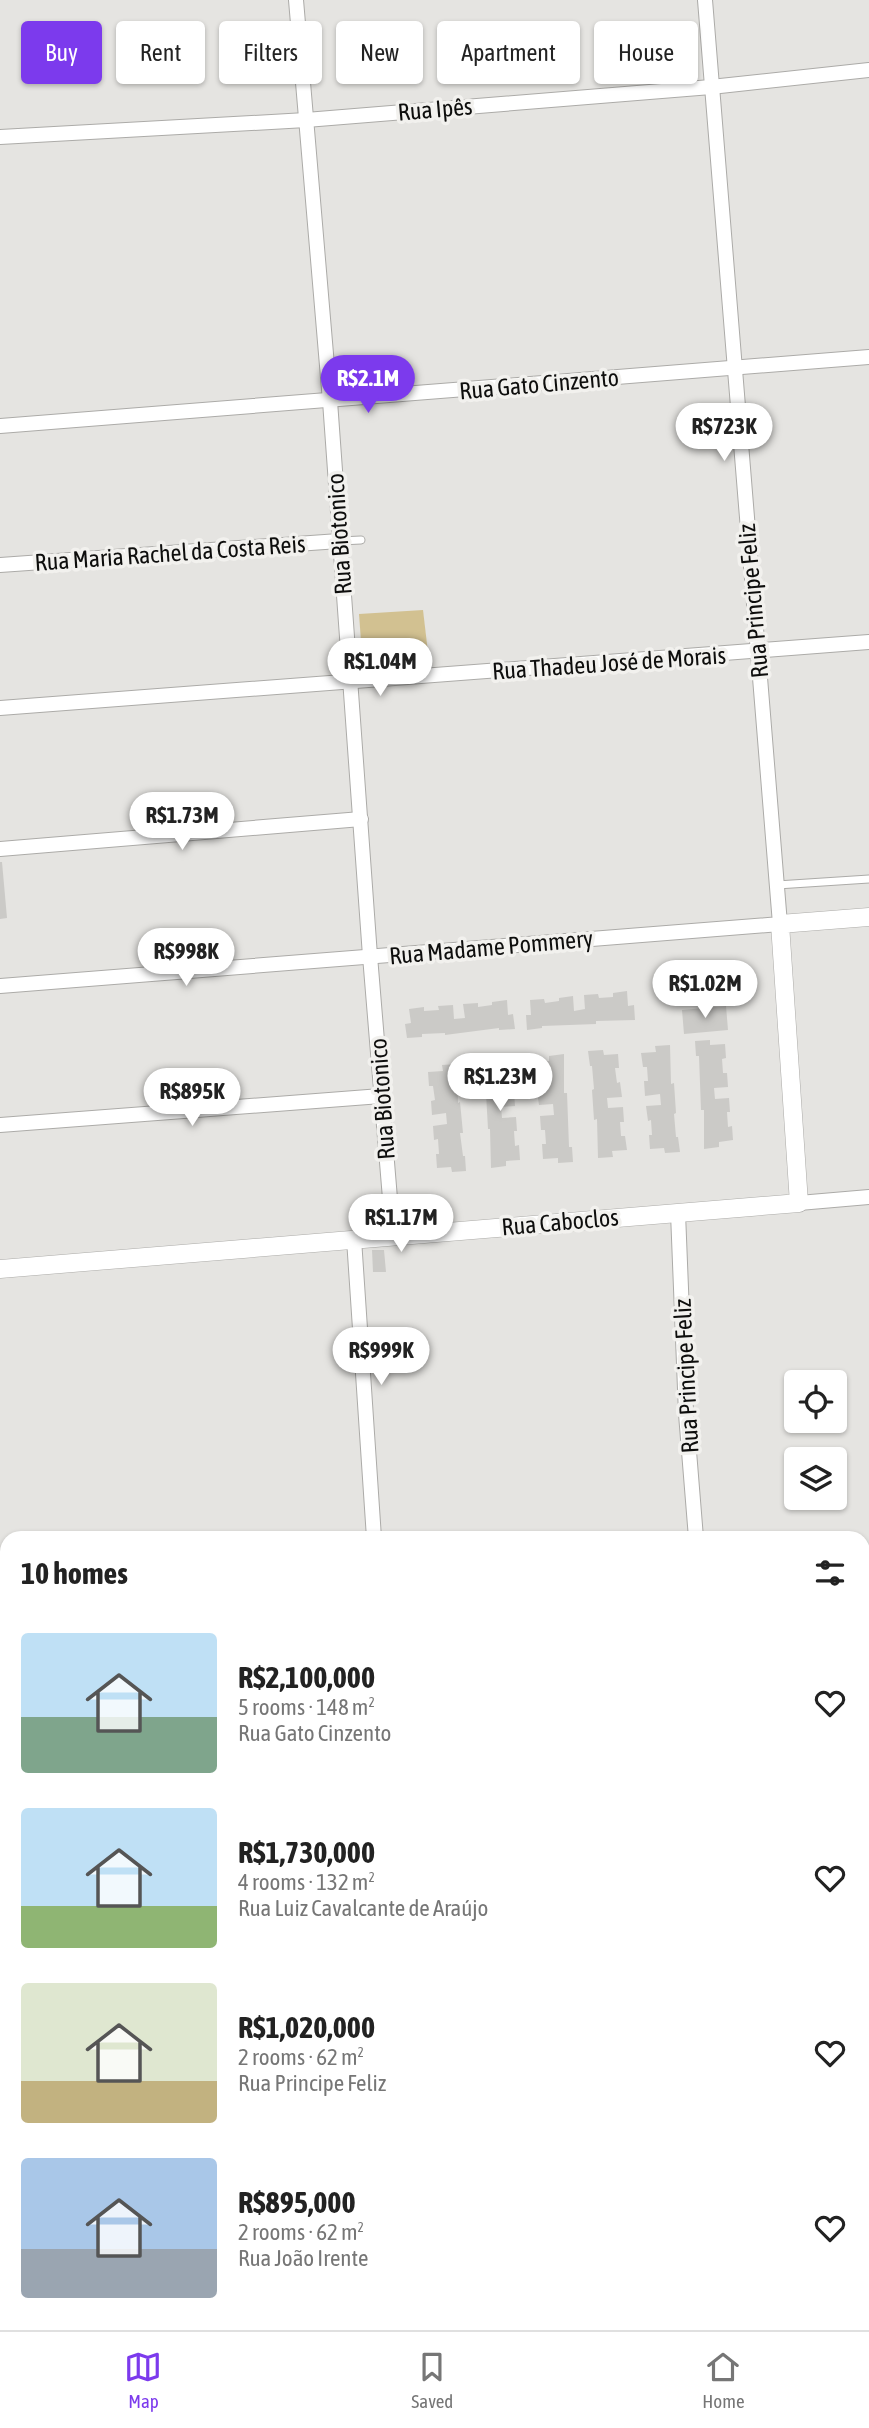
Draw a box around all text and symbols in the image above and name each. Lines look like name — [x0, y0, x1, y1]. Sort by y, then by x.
chip: Buy — [21, 21, 102, 84]
chip: Rent — [116, 21, 205, 84]
chip: Filters — [219, 21, 322, 84]
chip: New — [336, 21, 423, 84]
chip: Apartment — [437, 21, 580, 84]
chip: House — [594, 21, 698, 84]
street label: Rua Ipês — [397, 92, 473, 126]
pin: R$2.1M — [311, 356, 425, 415]
street label: Rua Gato Cinzento — [458, 364, 620, 404]
text: R$2.1M — [337, 365, 399, 391]
pin: R$723K — [667, 404, 781, 463]
text: R$723K — [692, 413, 756, 439]
street label: Rua Biotonico — [321, 472, 357, 596]
street label: Rua Principe Feliz — [733, 522, 773, 679]
street label: Rua Maria Rachel da Costa Reis — [34, 530, 306, 576]
pin: R$1.04M — [315, 638, 445, 698]
street label: Rua Thadeu José de Morais — [491, 641, 727, 685]
text: R$1.04M — [343, 648, 417, 674]
pin: R$1.73M — [117, 792, 247, 852]
text: R$1.73M — [145, 802, 219, 828]
street label: Rua Madame Pommery — [388, 925, 594, 969]
pin: R$998K — [129, 928, 243, 988]
text: R$998K — [154, 938, 218, 964]
pin: R$1.02M — [640, 960, 770, 1020]
text: R$1.02M — [668, 970, 742, 996]
street label: Rua Biotonico — [364, 1037, 400, 1161]
pin: R$1.23M — [435, 1054, 565, 1113]
text: R$1.23M — [463, 1063, 537, 1089]
pin: R$895K — [135, 1068, 249, 1128]
text: R$895K — [160, 1078, 224, 1104]
pin: R$1.17M — [336, 1194, 466, 1254]
street label: Rua Caboclos — [500, 1203, 620, 1241]
text: R$1.17M — [364, 1204, 438, 1230]
street label: Rua Principe Feliz — [668, 1298, 704, 1454]
pin: R$999K — [324, 1328, 438, 1387]
text: R$999K — [349, 1337, 413, 1363]
map controls — [784, 1370, 847, 1510]
button: locate — [784, 1370, 847, 1433]
button: layers — [784, 1447, 847, 1510]
icon: filters — [811, 1554, 849, 1592]
text: 10 homes — [21, 1556, 128, 1590]
text: R$2,100,000 — [238, 1660, 375, 1694]
icon: home — [77, 1661, 161, 1745]
icon: heart — [811, 1684, 849, 1722]
text: 5 rooms · 148 m² — [238, 1694, 375, 1720]
text: Rua Gato Cinzento — [238, 1720, 391, 1746]
text: R$1,730,000 — [238, 1835, 375, 1869]
icon: home — [77, 1836, 161, 1920]
icon: heart — [811, 1859, 849, 1897]
text: 4 rooms · 132 m² — [238, 1869, 375, 1895]
text: Rua Luiz Cavalcante de Araújo — [238, 1895, 488, 1921]
text: R$1,020,000 — [238, 2010, 375, 2044]
icon: home — [77, 2011, 161, 2095]
icon: heart — [811, 2034, 849, 2072]
text: 2 rooms · 62 m² — [238, 2044, 364, 2070]
text: Rua Principe Feliz — [238, 2070, 386, 2096]
text: R$895,000 — [238, 2185, 356, 2219]
icon: home — [77, 2186, 161, 2270]
icon: heart — [811, 2209, 849, 2247]
text: 2 rooms · 62 m² — [238, 2219, 364, 2245]
text: Rua João Irente — [238, 2245, 368, 2271]
tab: Map — [124, 2348, 162, 2412]
tab: Saved — [411, 2348, 453, 2412]
tab: Home — [702, 2348, 745, 2412]

